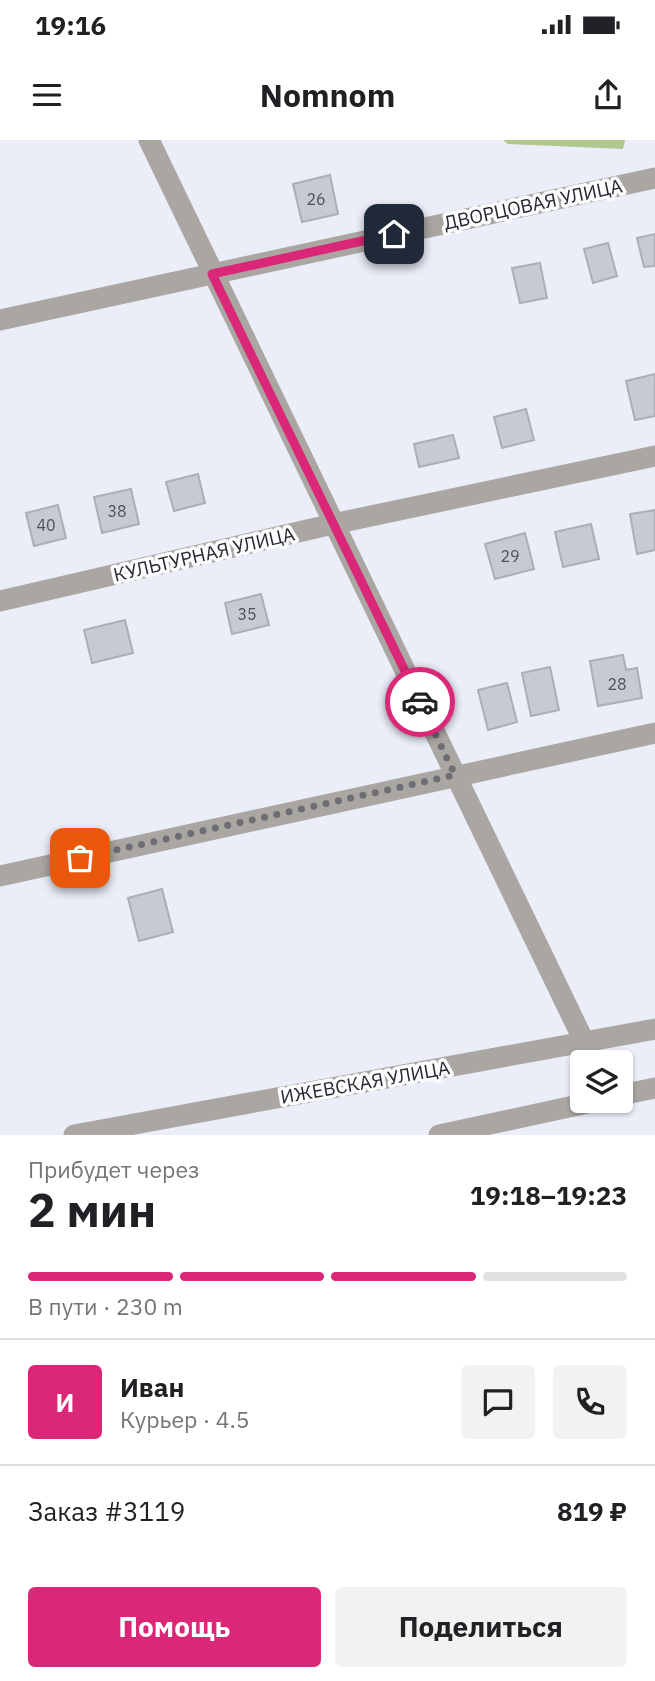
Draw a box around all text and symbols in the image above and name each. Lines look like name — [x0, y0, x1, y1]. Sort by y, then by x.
text: 19:16 — [35, 8, 106, 42]
text: Nomnom — [260, 74, 395, 116]
icon: menu — [28, 76, 66, 114]
icon: share — [589, 76, 627, 114]
street label: ДВОРЦОВАЯ УЛИЦА — [442, 173, 624, 235]
house number: 26 — [306, 189, 326, 209]
pin — [364, 204, 424, 264]
icon: home — [375, 215, 413, 253]
house number: 38 — [107, 501, 127, 521]
house number: 40 — [36, 515, 56, 535]
street label: КУЛЬТУРНАЯ УЛИЦА — [111, 521, 297, 587]
house number: 29 — [500, 546, 520, 566]
house number: 35 — [237, 604, 257, 624]
courier — [385, 667, 455, 737]
house number: 28 — [607, 674, 627, 694]
icon: car — [401, 683, 439, 721]
pin — [50, 828, 110, 888]
icon: bag — [61, 839, 99, 877]
map controls — [570, 1050, 633, 1113]
button: layers — [570, 1050, 633, 1113]
street label: ИЖЕВСКАЯ УЛИЦА — [278, 1055, 452, 1109]
text: Прибудет через — [28, 1154, 200, 1184]
text: 19:18–19:23 — [470, 1178, 627, 1212]
text: 2 мин — [28, 1180, 156, 1240]
text: В пути · 230 m — [28, 1291, 183, 1321]
button: chat — [461, 1365, 535, 1439]
button: phone — [553, 1365, 627, 1439]
text: Иван — [120, 1370, 185, 1404]
text: И — [56, 1385, 74, 1419]
text: Курьер · 4.5 — [120, 1404, 250, 1434]
text: Заказ #3119 — [28, 1494, 185, 1528]
text: 819 ₽ — [557, 1494, 627, 1528]
button: Помощь — [28, 1587, 321, 1667]
button: Поделиться — [335, 1587, 627, 1667]

